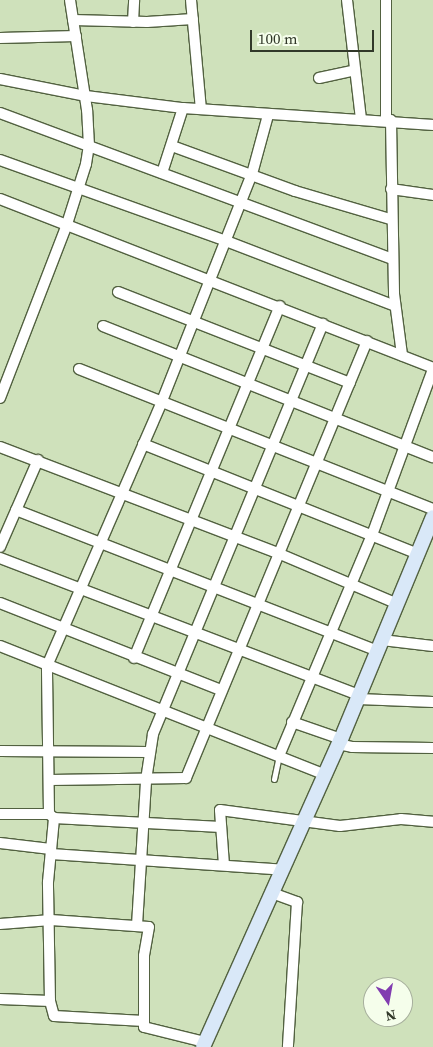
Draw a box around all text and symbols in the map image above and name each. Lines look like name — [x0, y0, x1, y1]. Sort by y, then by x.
scale bar — [253, 20, 377, 52]
text: 100 m — [258, 28, 298, 49]
north arrow — [363, 977, 413, 1027]
text: N — [384, 1005, 398, 1027]

